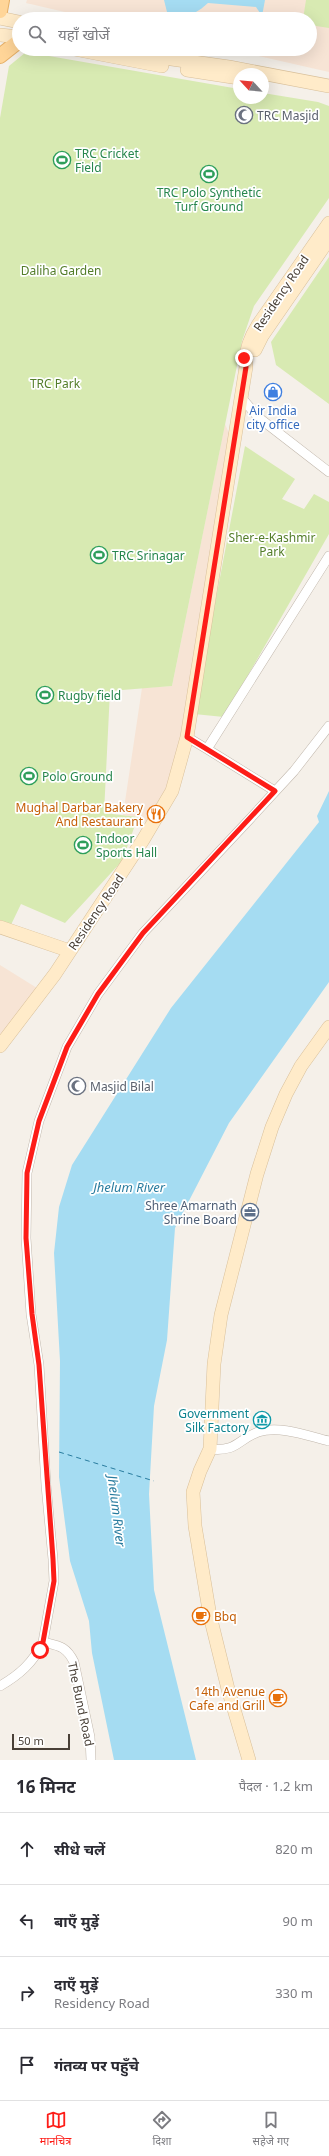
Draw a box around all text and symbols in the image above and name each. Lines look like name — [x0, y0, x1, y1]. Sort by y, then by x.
search box — [12, 12, 317, 56]
icon: search — [26, 23, 48, 45]
text: यहाँ खोजें — [58, 24, 110, 44]
north arrow — [233, 68, 269, 104]
mosque icon: TRC Masjid — [234, 105, 254, 125]
place label: TRC Masjid — [257, 107, 319, 124]
place label: TRC Cricket Field — [75, 145, 139, 176]
sports icon: TRC Cricket Field — [52, 150, 72, 170]
sports icon: TRC Polo Synthetic Turf Ground — [199, 164, 219, 184]
place label: TRC Polo Synthetic Turf Ground — [157, 184, 262, 215]
street label: Residency Road — [249, 252, 313, 334]
park label: Daliha Garden — [21, 262, 101, 279]
route end — [235, 349, 253, 367]
park label: TRC Park — [30, 375, 81, 392]
shop icon: Air India city office — [263, 382, 283, 402]
place label: Air India city office — [246, 402, 300, 433]
park label: Sher-e-Kashmir Park — [229, 529, 315, 560]
sports icon: TRC Srinagar — [89, 545, 109, 565]
place label: TRC Srinagar — [112, 547, 185, 564]
sports icon: Rugby field — [35, 685, 55, 705]
place label: Rugby field — [58, 687, 121, 704]
sports icon: Polo Ground — [19, 766, 39, 786]
place label: Polo Ground — [42, 768, 113, 785]
place label: Mughal Darbar Bakery And Restaurant — [16, 799, 144, 830]
restaurant icon: Mughal Darbar Bakery And Restaurant — [146, 804, 166, 824]
place label: Indoor Sports Hall — [96, 830, 157, 861]
sports icon: Indoor Sports Hall — [73, 835, 93, 855]
street label: Residency Road — [64, 871, 128, 953]
mosque icon: Masjid Bilal — [67, 1076, 87, 1096]
place label: Masjid Bilal — [90, 1078, 154, 1095]
water label: Jhelum River — [90, 1178, 166, 1196]
place label: Shree Amarnath Shrine Board — [145, 1197, 237, 1228]
office icon: Shree Amarnath Shrine Board — [240, 1202, 260, 1222]
place label: Government Silk Factory — [178, 1405, 250, 1436]
museum icon: Government Silk Factory — [252, 1410, 272, 1430]
water label: Jhelum River — [103, 1471, 130, 1549]
cafe icon: Bbq — [191, 1606, 211, 1626]
place label: Bbq — [214, 1608, 237, 1625]
route start — [31, 1641, 49, 1659]
street label: The Bund Road — [64, 1660, 98, 1748]
place label: 14th Avenue Cafe and Grill — [189, 1683, 265, 1714]
cafe icon: 14th Avenue Cafe and Grill — [268, 1688, 288, 1708]
scale bar — [12, 1732, 70, 1751]
text: 50 m — [18, 1733, 44, 1748]
text: 16 मिनट — [16, 1775, 76, 1798]
text: पैदल · 1.2 km — [239, 1777, 313, 1795]
icon: ahead — [16, 1838, 38, 1860]
text: सीधे चलें — [54, 1839, 105, 1859]
text: 820 m — [275, 1840, 313, 1858]
icon: left — [16, 1910, 38, 1932]
text: बाएँ मुड़ें — [54, 1911, 99, 1931]
text: 90 m — [283, 1912, 313, 1930]
text: दाएँ मुड़ें — [54, 1974, 98, 1994]
icon: right — [16, 1982, 38, 2004]
text: 330 m — [275, 1984, 313, 2002]
text: Residency Road — [54, 1994, 150, 2012]
icon: arrive — [16, 2054, 38, 2076]
text: गंतव्य पर पहुँचे — [54, 2055, 139, 2075]
tab: मानचित्र — [40, 2109, 71, 2148]
tab: दिशा — [151, 2109, 173, 2148]
tab: सहेजे गए — [253, 2109, 289, 2148]

